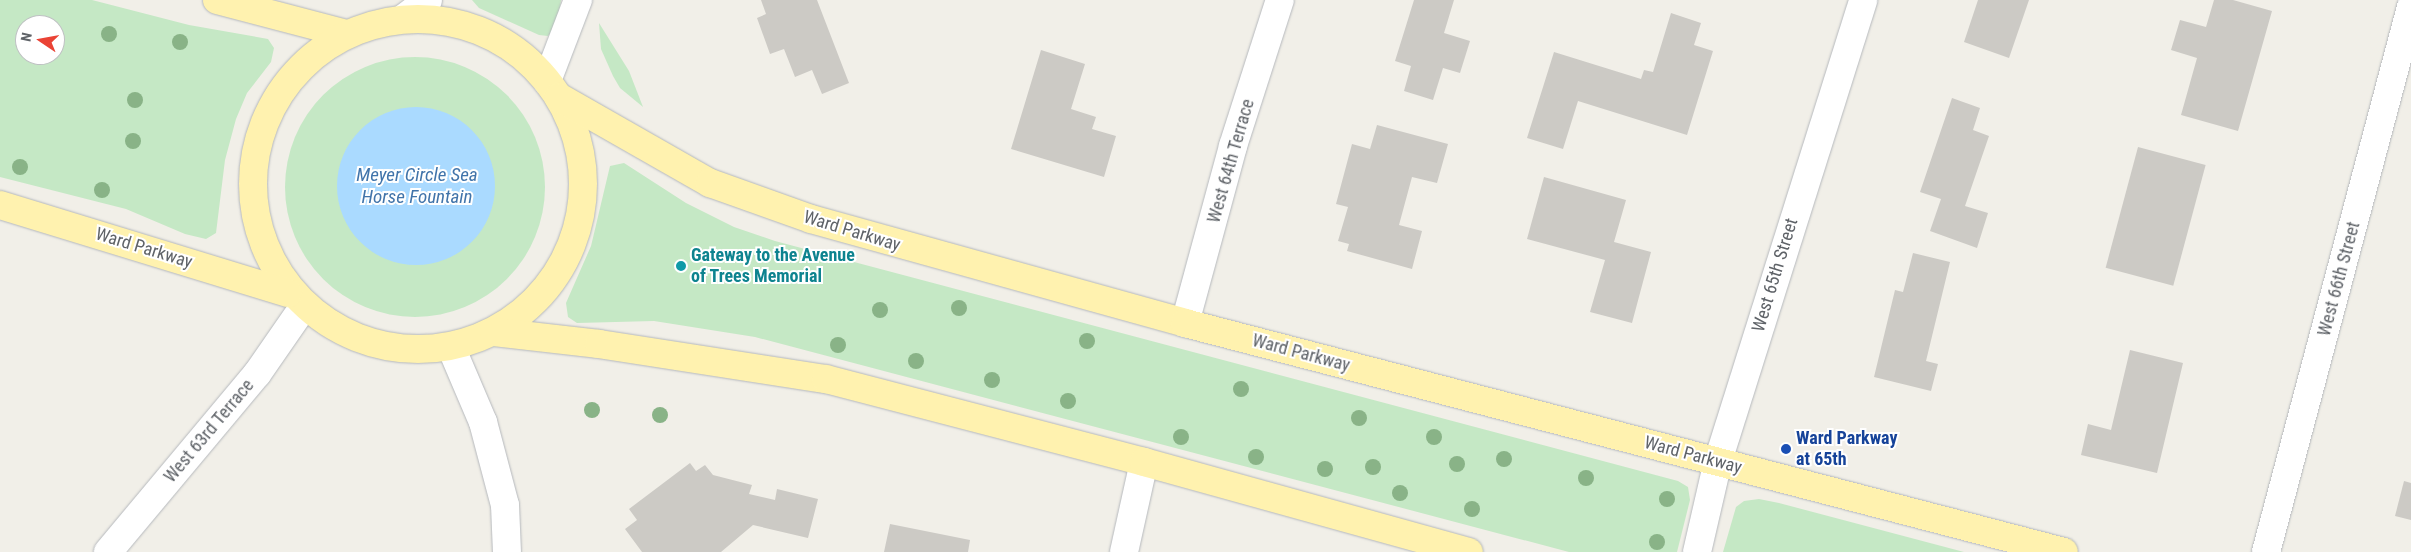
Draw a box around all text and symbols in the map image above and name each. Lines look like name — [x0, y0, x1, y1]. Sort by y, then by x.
north arrow — [15, 15, 65, 65]
text: N — [18, 31, 35, 43]
street label: West 64th Terrace — [1203, 96, 1259, 226]
water label: Meyer Circle Sea Horse Fountain — [356, 164, 478, 208]
street label: Ward Parkway — [801, 206, 903, 256]
street label: West 65th Street — [1747, 216, 1803, 334]
street label: West 66th Street — [2313, 219, 2365, 339]
street label: Ward Parkway — [93, 223, 195, 273]
place label: Gateway to the Avenue of Trees Memorial — [691, 245, 855, 288]
marker: Gateway to the Avenue of Trees Memorial — [675, 260, 687, 272]
street label: Ward Parkway — [1250, 330, 1352, 376]
street label: West 63rd Terrace — [159, 375, 259, 487]
place label: Ward Parkway at 65th — [1796, 428, 1897, 470]
street label: Ward Parkway — [1642, 432, 1744, 478]
marker: Ward Parkway at 65th — [1780, 443, 1792, 455]

